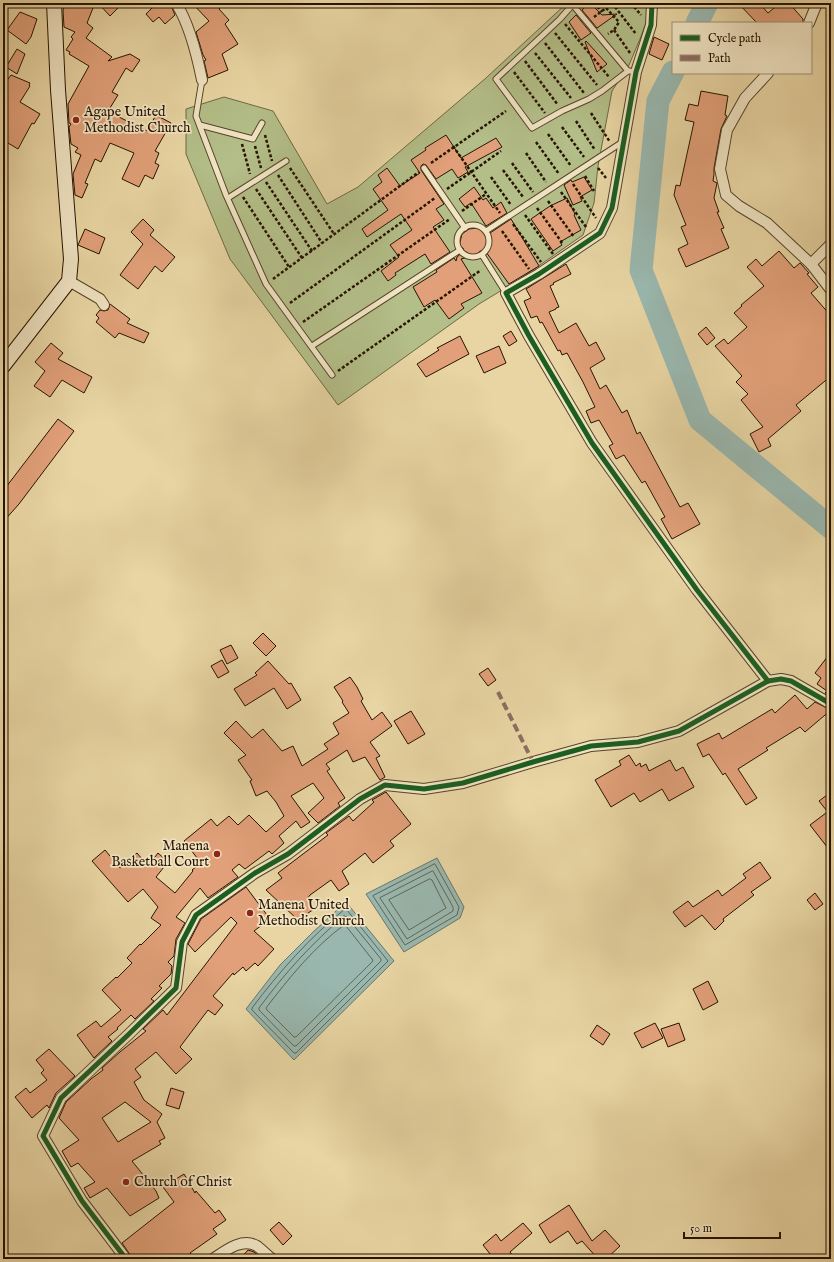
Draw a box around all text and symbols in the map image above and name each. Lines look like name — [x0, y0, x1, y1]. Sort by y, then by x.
legend — [672, 22, 812, 74]
text: Cycle path — [708, 31, 762, 47]
text: Path — [708, 51, 731, 66]
place label: Agape United Methodist Church — [83, 103, 191, 137]
marker: Agape United Methodist Church — [71, 115, 81, 125]
place label: Manena Basketball Court — [111, 837, 210, 871]
marker: Manena Basketball Court — [212, 849, 222, 859]
place label: Manena United Methodist Church — [258, 896, 365, 930]
marker: Manena United Methodist Church — [245, 908, 255, 918]
place label: Church of Christ — [134, 1173, 232, 1191]
marker: Church of Christ — [121, 1177, 131, 1187]
scale bar — [684, 1214, 780, 1240]
text: 50 m — [690, 1221, 712, 1236]

